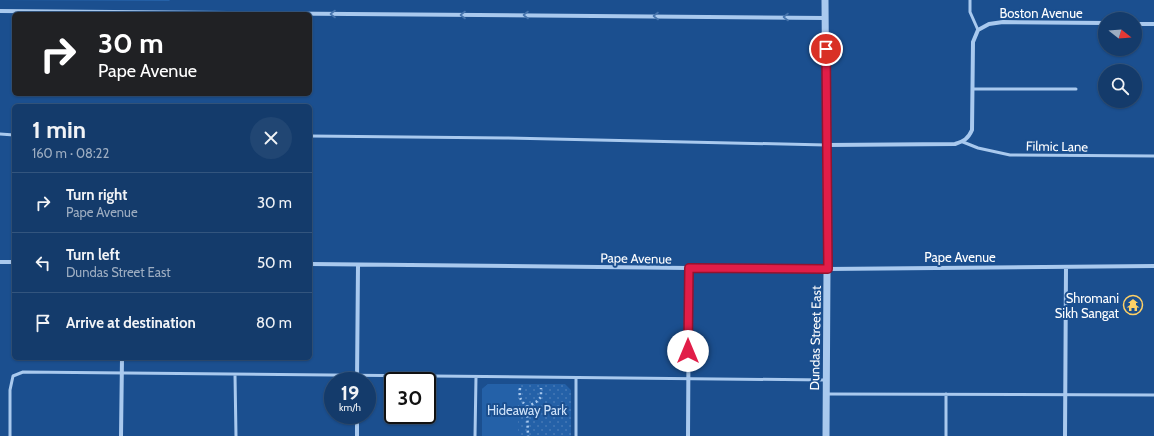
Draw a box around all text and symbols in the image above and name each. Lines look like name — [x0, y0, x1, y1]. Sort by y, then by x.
street label: Boston Avenue — [999, 5, 1083, 21]
one-way arrow — [330, 10, 336, 18]
one-way arrow — [460, 11, 466, 19]
one-way arrow — [523, 11, 529, 19]
one-way arrow — [653, 12, 659, 20]
north arrow — [1098, 12, 1142, 56]
map controls — [1098, 12, 1142, 108]
one-way arrow — [783, 13, 789, 21]
text: 30 m — [98, 26, 164, 60]
icon: right — [32, 28, 84, 80]
pin — [809, 32, 843, 66]
icon: arrive — [815, 38, 837, 60]
text: Pape Avenue — [98, 60, 197, 82]
button: search — [1098, 64, 1142, 108]
text: 1 min — [32, 115, 86, 144]
button: close — [250, 117, 292, 159]
street label: Filmic Lane — [1026, 137, 1089, 155]
text: 160 m · 08:22 — [32, 145, 109, 161]
text: Turn right — [66, 186, 127, 204]
icon: right — [32, 192, 54, 214]
text: 30 m — [257, 194, 292, 212]
text: Pape Avenue — [66, 204, 138, 220]
text: Turn left — [66, 246, 120, 264]
street label: Pape Avenue — [600, 249, 672, 267]
street label: Pape Avenue — [924, 249, 996, 265]
icon: left — [32, 252, 54, 274]
text: 50 m — [257, 254, 292, 272]
text: Dundas Street East — [66, 264, 171, 280]
street label: Dundas Street East — [806, 285, 824, 391]
place label: Shromani Sikh Sangat — [1055, 290, 1120, 321]
temple icon: Shromani Sikh Sangat — [1122, 294, 1144, 316]
icon: arrive — [32, 312, 54, 334]
text: Arrive at destination — [66, 314, 196, 332]
text: 80 m — [256, 314, 292, 332]
position arrow — [667, 330, 709, 372]
speed limit sign: 30 — [384, 372, 436, 424]
text: 19 — [341, 381, 359, 405]
text: km/h — [339, 401, 361, 414]
park label: Hideaway Park — [487, 402, 567, 418]

